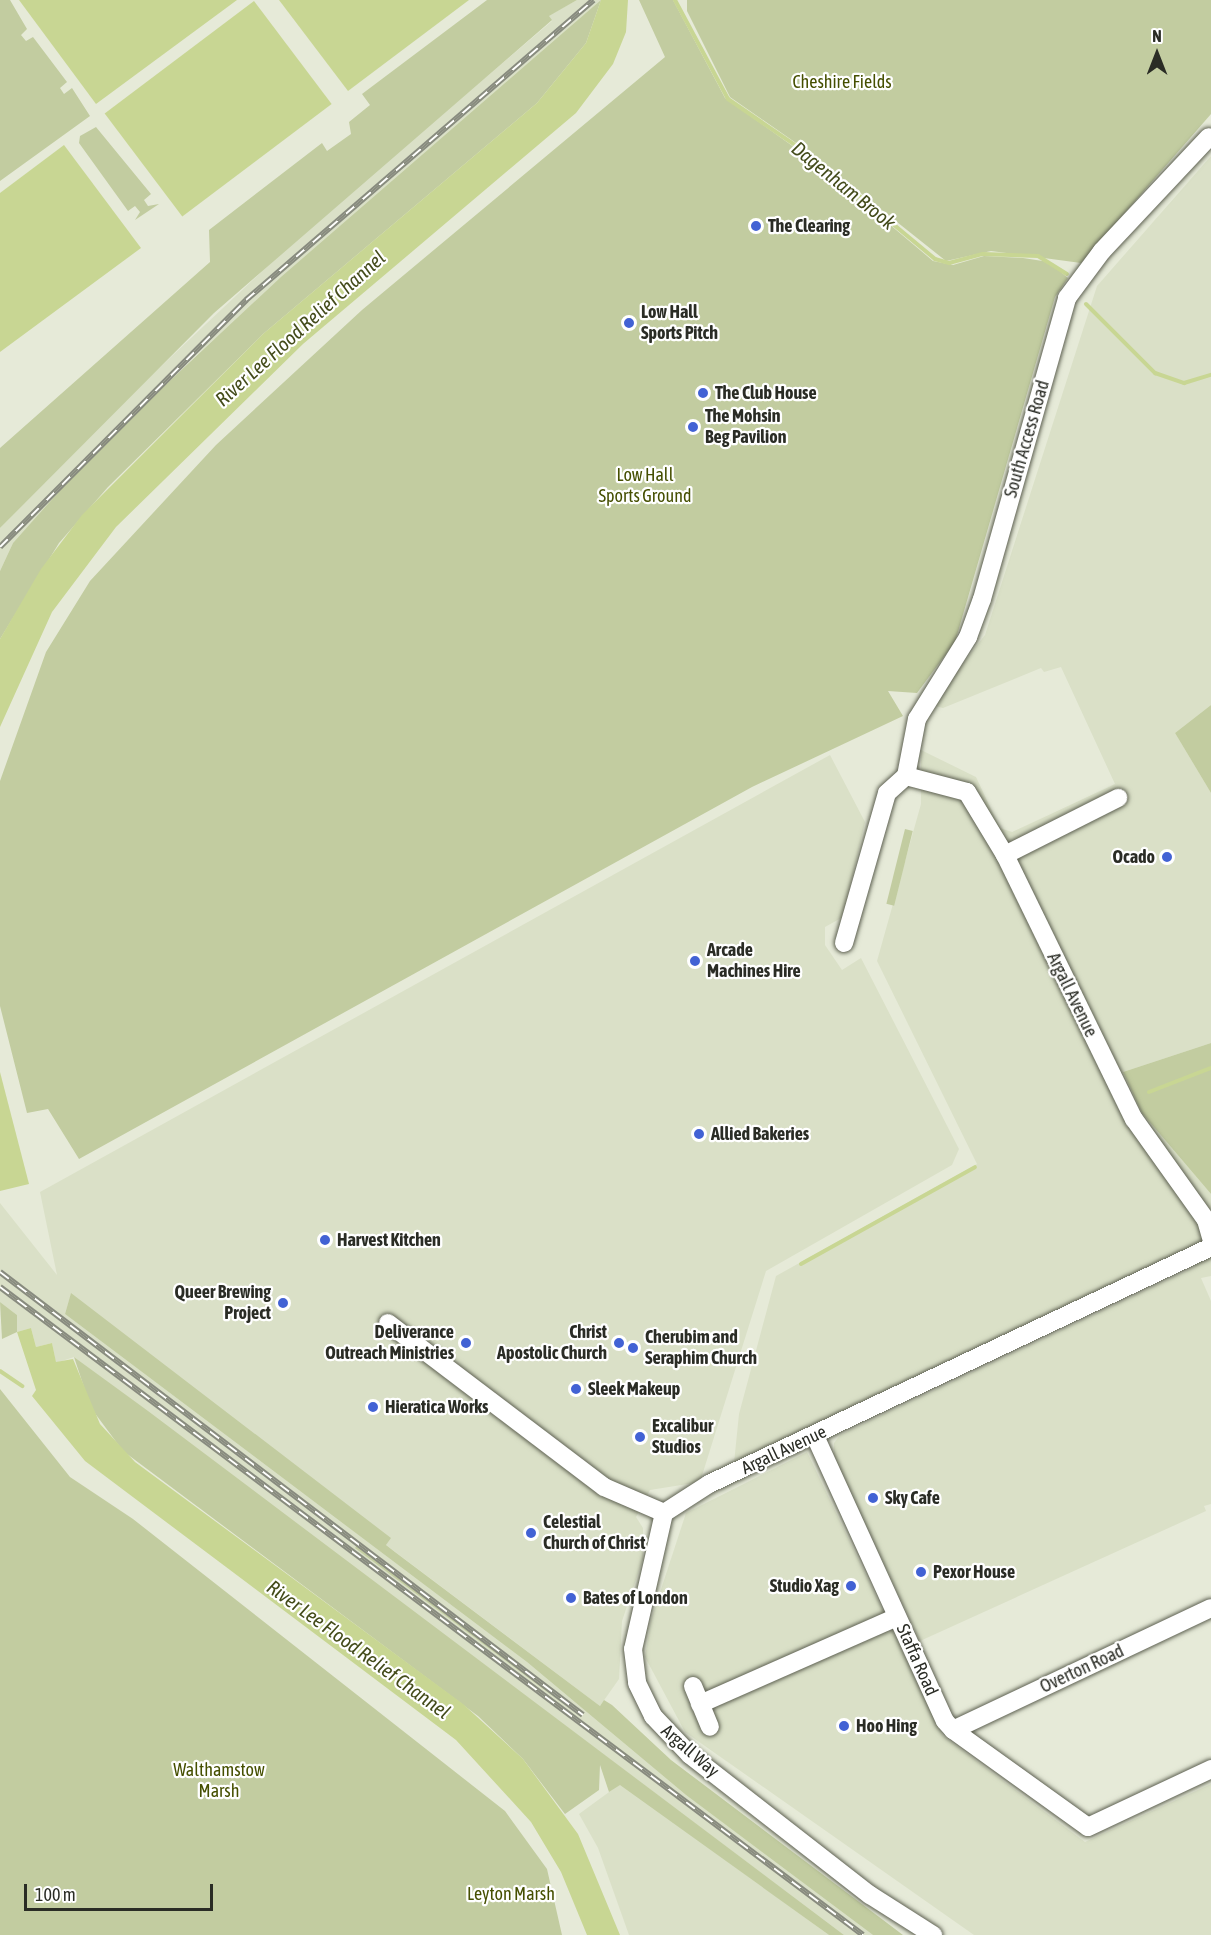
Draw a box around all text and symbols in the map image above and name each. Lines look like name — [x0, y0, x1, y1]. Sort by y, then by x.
north arrow — [1127, 24, 1187, 84]
text: N — [1152, 27, 1162, 45]
park label: Cheshire Fields — [792, 71, 892, 93]
water label: Dagenham Brook — [787, 136, 901, 234]
place label: The Clearing — [768, 215, 850, 237]
marker: The Clearing — [749, 219, 763, 233]
water label: River Lee Flood Relief Channel — [210, 245, 390, 411]
place label: Low Hall Sports Pitch — [641, 302, 718, 344]
marker: Low Hall Sports Pitch — [622, 316, 636, 330]
street label: South Access Road — [1000, 378, 1054, 500]
place label: The Club House — [715, 382, 817, 404]
marker: The Club House — [696, 386, 710, 400]
place label: The Mohsin Beg Pavilion — [705, 406, 786, 448]
marker: The Mohsin Beg Pavilion — [686, 420, 700, 434]
park label: Low Hall Sports Ground — [599, 465, 691, 508]
place label: Ocado — [1112, 846, 1155, 868]
marker: Ocado — [1160, 850, 1174, 864]
place label: Arcade Machines Hire — [707, 940, 801, 982]
street label: Argall Avenue — [1042, 949, 1102, 1041]
marker: Arcade Machines Hire — [688, 954, 702, 968]
place label: Allied Bakeries — [711, 1123, 809, 1145]
marker: Allied Bakeries — [692, 1127, 706, 1141]
place label: Harvest Kitchen — [337, 1229, 441, 1251]
marker: Harvest Kitchen — [318, 1233, 332, 1247]
place label: Queer Brewing Project — [175, 1282, 271, 1324]
marker: Queer Brewing Project — [276, 1296, 290, 1310]
place label: Deliverance Outreach Ministries — [325, 1322, 454, 1364]
place label: Christ Apostolic Church — [497, 1322, 607, 1364]
place label: Cherubim and Seraphim Church — [645, 1327, 757, 1370]
marker: Deliverance Outreach Ministries — [459, 1336, 473, 1350]
marker: Christ Apostolic Church — [612, 1336, 626, 1350]
marker: Cherubim and Seraphim Church — [626, 1341, 640, 1355]
place label: Sleek Makeup — [588, 1378, 680, 1400]
marker: Sleek Makeup — [569, 1382, 583, 1396]
place label: Hieratica Works — [385, 1396, 488, 1418]
marker: Hieratica Works — [366, 1400, 380, 1414]
place label: Excalibur Studios — [652, 1416, 713, 1458]
street label: Argall Avenue — [738, 1421, 830, 1479]
marker: Excalibur Studios — [633, 1430, 647, 1444]
place label: Sky Cafe — [885, 1487, 940, 1509]
marker: Sky Cafe — [866, 1491, 880, 1505]
place label: Celestial Church of Christ — [543, 1512, 645, 1555]
marker: Celestial Church of Christ — [524, 1526, 538, 1540]
place label: Pexor House — [933, 1561, 1015, 1583]
marker: Pexor House — [914, 1565, 928, 1579]
water label: River Lee Flood Relief Channel — [263, 1574, 455, 1724]
place label: Studio Xag — [770, 1575, 839, 1597]
marker: Studio Xag — [844, 1579, 858, 1593]
place label: Bates of London — [583, 1587, 688, 1609]
marker: Bates of London — [564, 1591, 578, 1605]
street label: Staffa Road — [892, 1621, 942, 1699]
street label: Overton Road — [1037, 1640, 1127, 1698]
place label: Hoo Hing — [856, 1715, 917, 1737]
marker: Hoo Hing — [837, 1719, 851, 1733]
street label: Argall Way — [657, 1720, 723, 1782]
park label: Walthamstow Marsh — [173, 1760, 265, 1802]
scale bar — [27, 1872, 216, 1910]
park label: Leyton Marsh — [467, 1883, 555, 1905]
text: 100 m — [35, 1884, 76, 1905]

